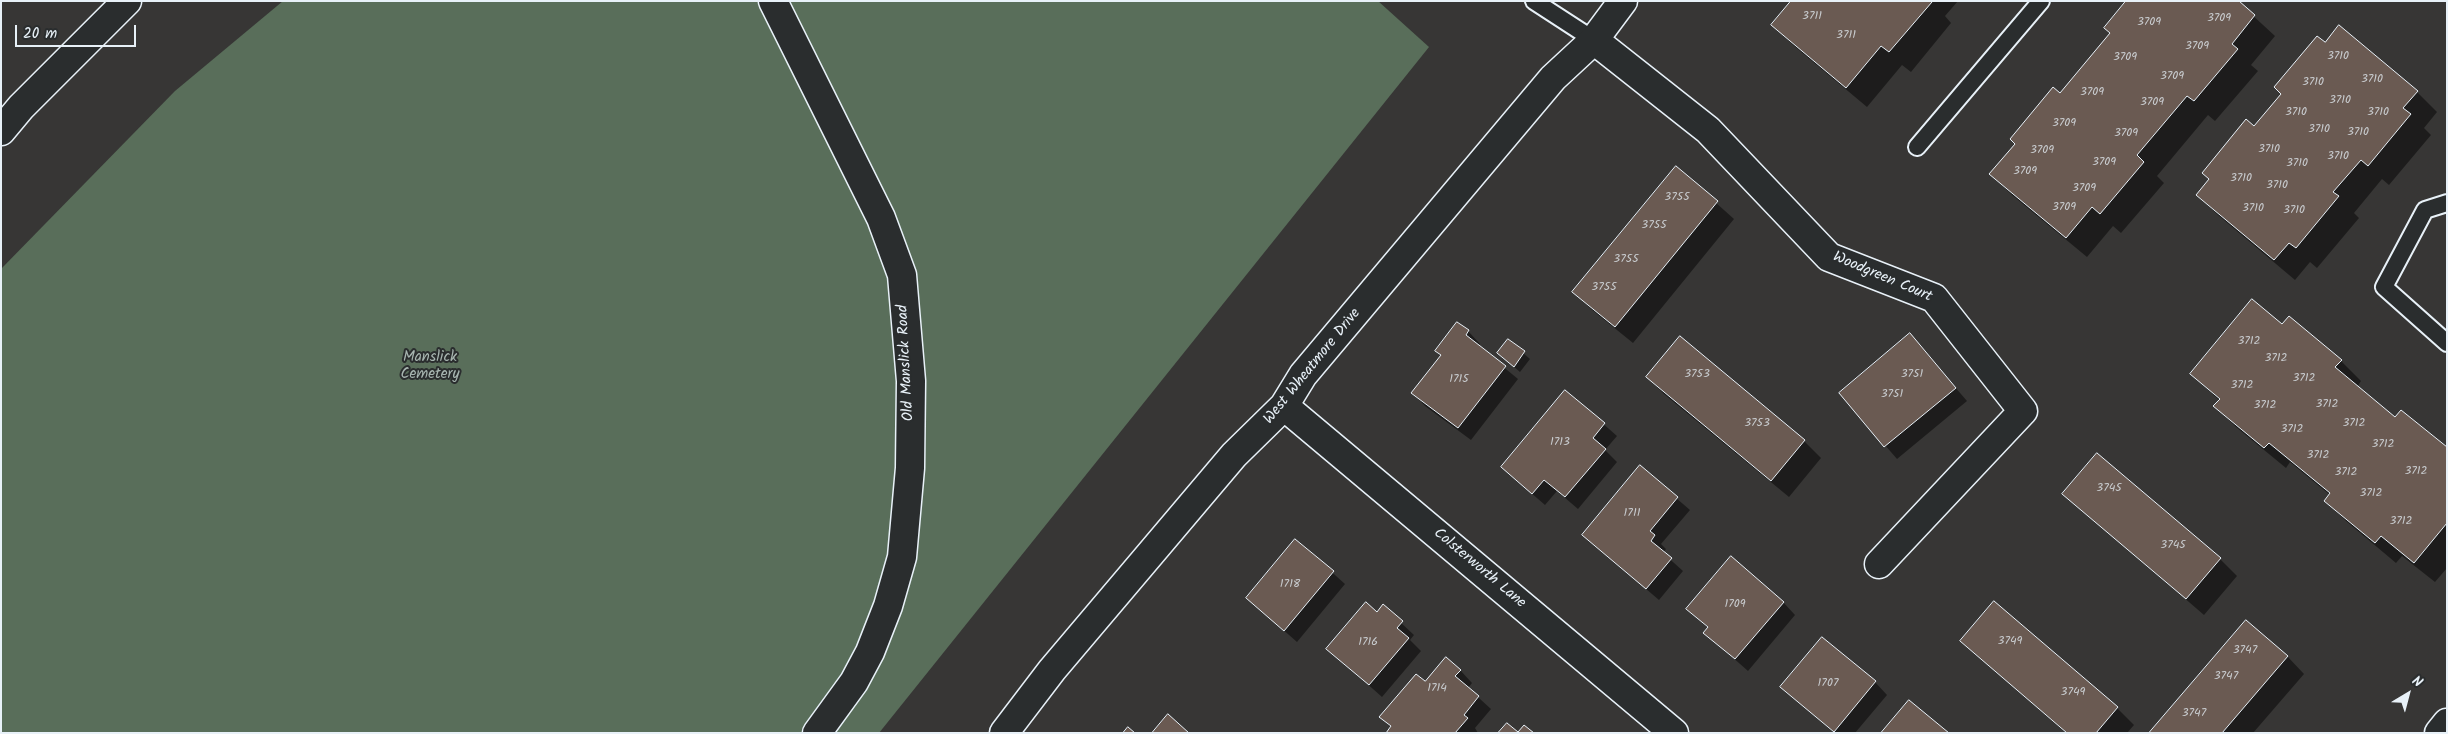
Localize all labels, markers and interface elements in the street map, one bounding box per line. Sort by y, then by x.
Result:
house number: 3711 [1802,10,1822,24]
house number: 3709 [2207,12,2231,26]
scale bar [18,15,139,47]
house number: 3709 [2137,16,2161,30]
text: 20 m [23,22,57,46]
house number: 3711 [1836,29,1856,43]
house number: 3709 [2185,40,2209,54]
house number: 3710 [2327,50,2349,64]
house number: 3709 [2113,51,2137,65]
house number: 3709 [2160,70,2184,84]
house number: 3710 [2361,73,2383,87]
house number: 3710 [2302,76,2324,90]
house number: 3709 [2080,86,2104,100]
house number: 3710 [2329,94,2351,108]
house number: 3709 [2140,96,2164,110]
house number: 3710 [2285,106,2307,120]
house number: 3710 [2367,106,2389,120]
house number: 3709 [2052,117,2076,131]
house number: 3710 [2308,123,2330,137]
house number: 3710 [2347,126,2369,140]
house number: 3709 [2114,127,2138,141]
house number: 3710 [2258,143,2280,157]
house number: 3709 [2030,144,2054,158]
house number: 3710 [2327,150,2349,164]
house number: 3709 [2092,156,2116,170]
house number: 3710 [2286,157,2308,171]
house number: 3709 [2013,165,2037,179]
house number: 3710 [2230,172,2252,186]
house number: 3710 [2266,179,2288,193]
house number: 3709 [2072,182,2096,196]
house number: 3755 [1664,191,1690,205]
house number: 3709 [2052,201,2076,215]
house number: 3710 [2242,202,2264,216]
house number: 3710 [2283,204,2305,218]
house number: 3755 [1641,219,1667,233]
street label: Woodgreen Court [1830,249,1934,307]
house number: 3755 [1613,253,1639,267]
house number: 3755 [1591,281,1617,295]
street label: Old Manslick Road [895,304,919,422]
street label: West Wheatmore Drive [1261,305,1365,429]
house number: 3712 [2237,335,2261,349]
park label: Manslick Cemetery [401,349,459,384]
house number: 3712 [2264,352,2288,366]
house number: 3753 [1684,368,1710,382]
house number: 3751 [1901,368,1923,382]
house number: 3712 [2292,372,2316,386]
house number: 1715 [1449,373,1469,387]
house number: 3712 [2230,379,2254,393]
house number: 3751 [1881,388,1903,402]
house number: 3712 [2315,398,2339,412]
house number: 3712 [2253,399,2277,413]
house number: 3753 [1744,417,1770,431]
house number: 3712 [2342,417,2366,431]
house number: 3712 [2280,423,2304,437]
house number: 1713 [1550,436,1570,450]
house number: 3712 [2371,438,2395,452]
house number: 3712 [2306,449,2330,463]
house number: 3712 [2404,465,2428,479]
house number: 3712 [2334,466,2358,480]
house number: 3745 [2096,482,2122,496]
house number: 3712 [2359,487,2383,501]
house number: 1711 [1624,507,1640,521]
house number: 3712 [2389,515,2413,529]
street label: Colsterworth Lane [1429,525,1529,613]
house number: 3745 [2160,539,2186,553]
house number: 1718 [1280,578,1300,592]
house number: 1709 [1724,598,1746,612]
house number: 3749 [1998,635,2022,649]
house number: 1716 [1358,636,1378,650]
house number: 3747 [2233,644,2257,658]
north arrow [2383,669,2433,719]
house number: 3747 [2214,670,2238,684]
text: N [2407,671,2427,693]
house number: 1707 [1818,677,1838,691]
house number: 1714 [1427,682,1447,696]
house number: 3749 [2061,686,2085,700]
house number: 3747 [2182,707,2206,721]

